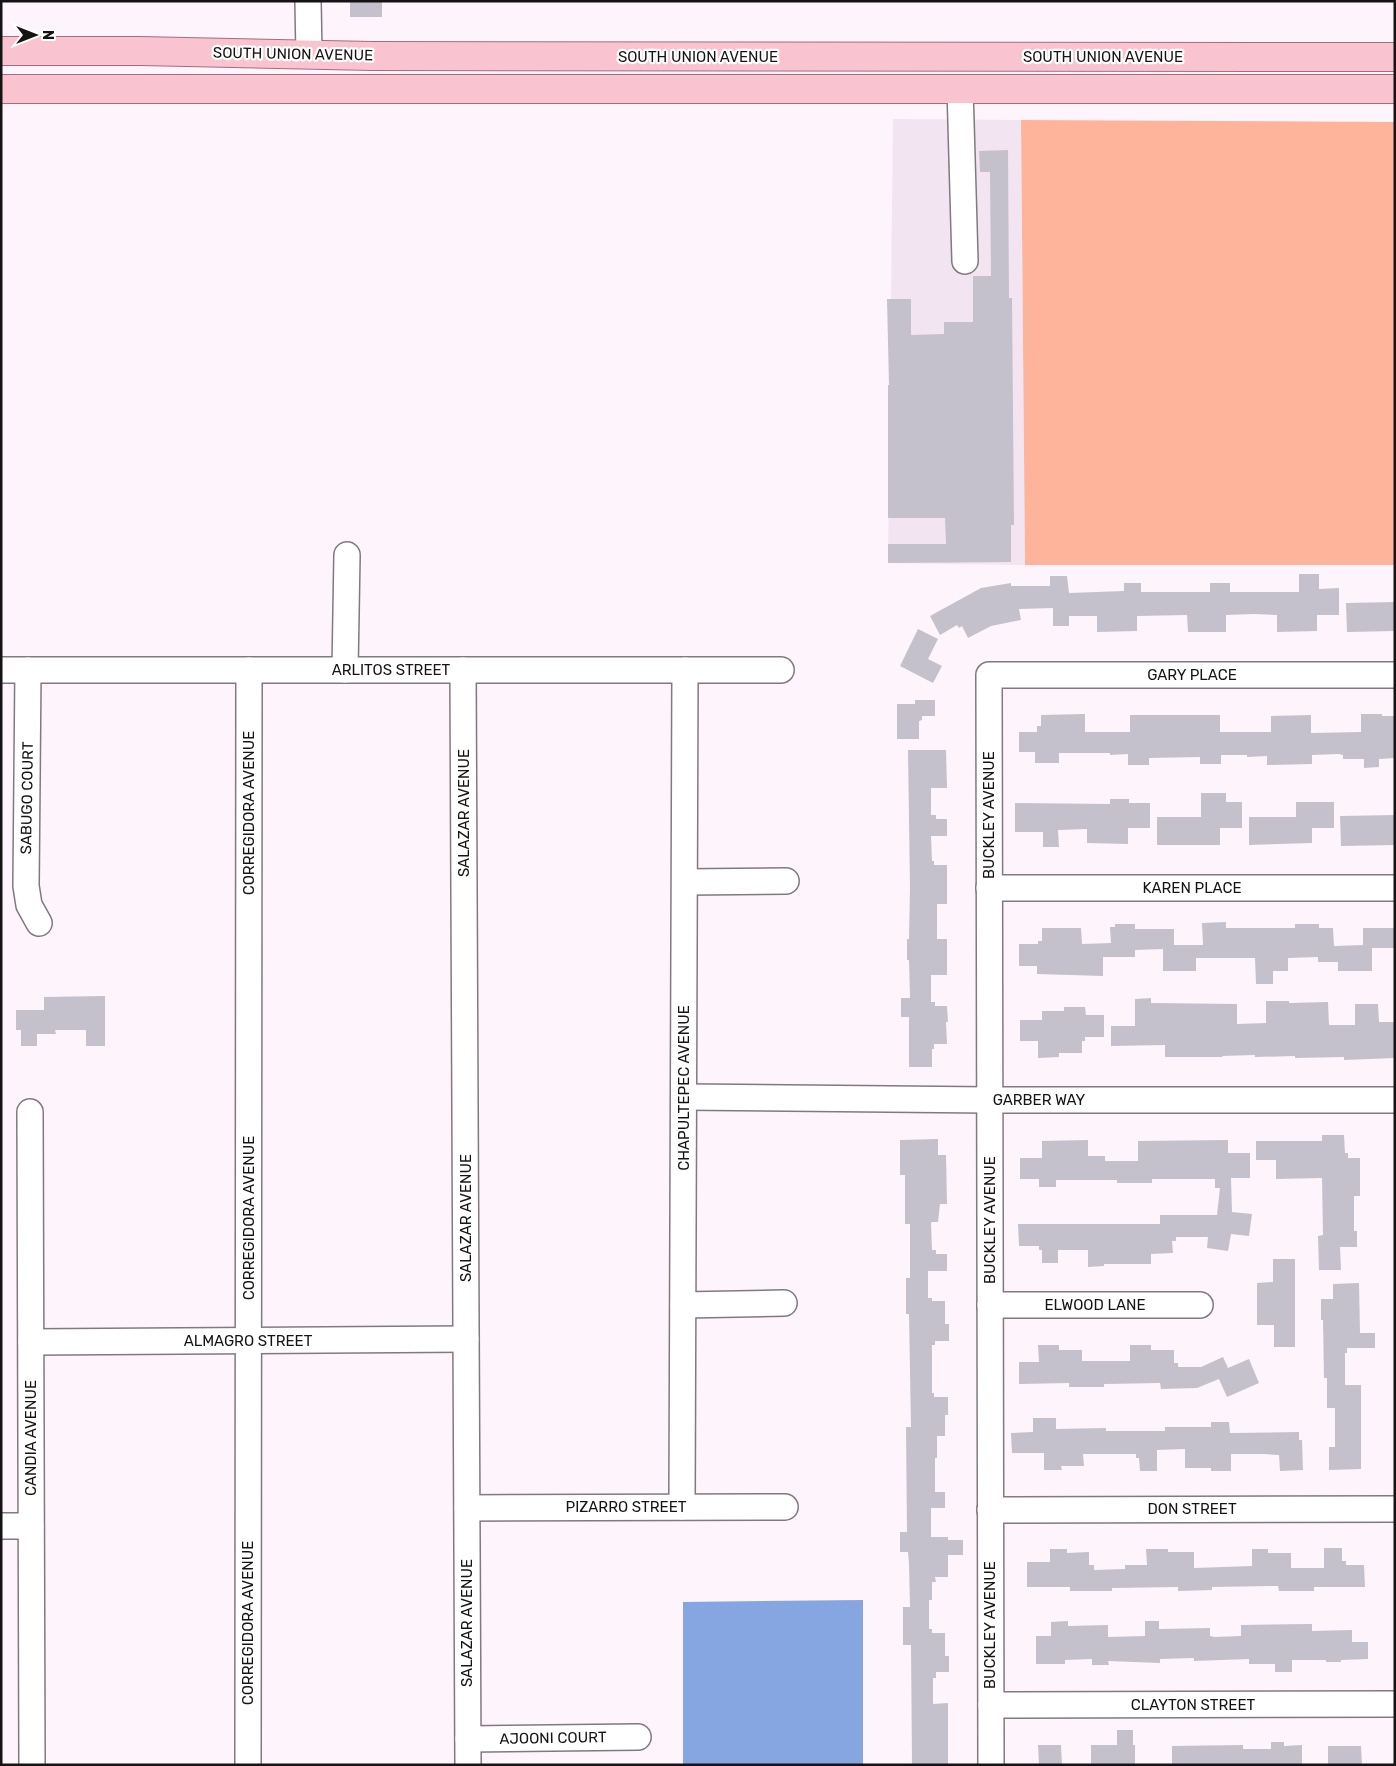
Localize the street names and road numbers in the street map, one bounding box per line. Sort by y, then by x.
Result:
street label: SOUTH UNION AVENUE [213,44,373,64]
street label: SOUTH UNION AVENUE [618,48,778,66]
street label: SOUTH UNION AVENUE [1023,48,1183,66]
street label: ARLITOS STREET [332,661,451,679]
street label: GARY PLACE [1147,666,1237,684]
street label: CORREGIDORA AVENUE [240,731,258,895]
street label: SABUGO COURT [17,741,37,855]
street label: SALAZAR AVENUE [455,749,473,877]
street label: BUCKLEY AVENUE [980,751,998,879]
street label: KAREN PLACE [1142,879,1242,897]
street label: CHAPULTEPEC AVENUE [675,1005,693,1171]
street label: GARBER WAY [993,1091,1086,1109]
street label: CORREGIDORA AVENUE [240,1136,258,1300]
street label: SALAZAR AVENUE [457,1154,475,1282]
street label: BUCKLEY AVENUE [981,1156,999,1284]
street label: ELWOOD LANE [1044,1296,1146,1314]
street label: ALMAGRO STREET [184,1332,313,1350]
street label: CANDIA AVENUE [22,1380,40,1496]
street label: PIZARRO STREET [566,1498,687,1516]
street label: DON STREET [1147,1500,1237,1518]
street label: CORREGIDORA AVENUE [239,1541,257,1705]
street label: SALAZAR AVENUE [458,1559,476,1687]
street label: BUCKLEY AVENUE [981,1561,999,1689]
street label: CLAYTON STREET [1131,1696,1256,1714]
street label: AJOONI COURT [499,1728,607,1748]

